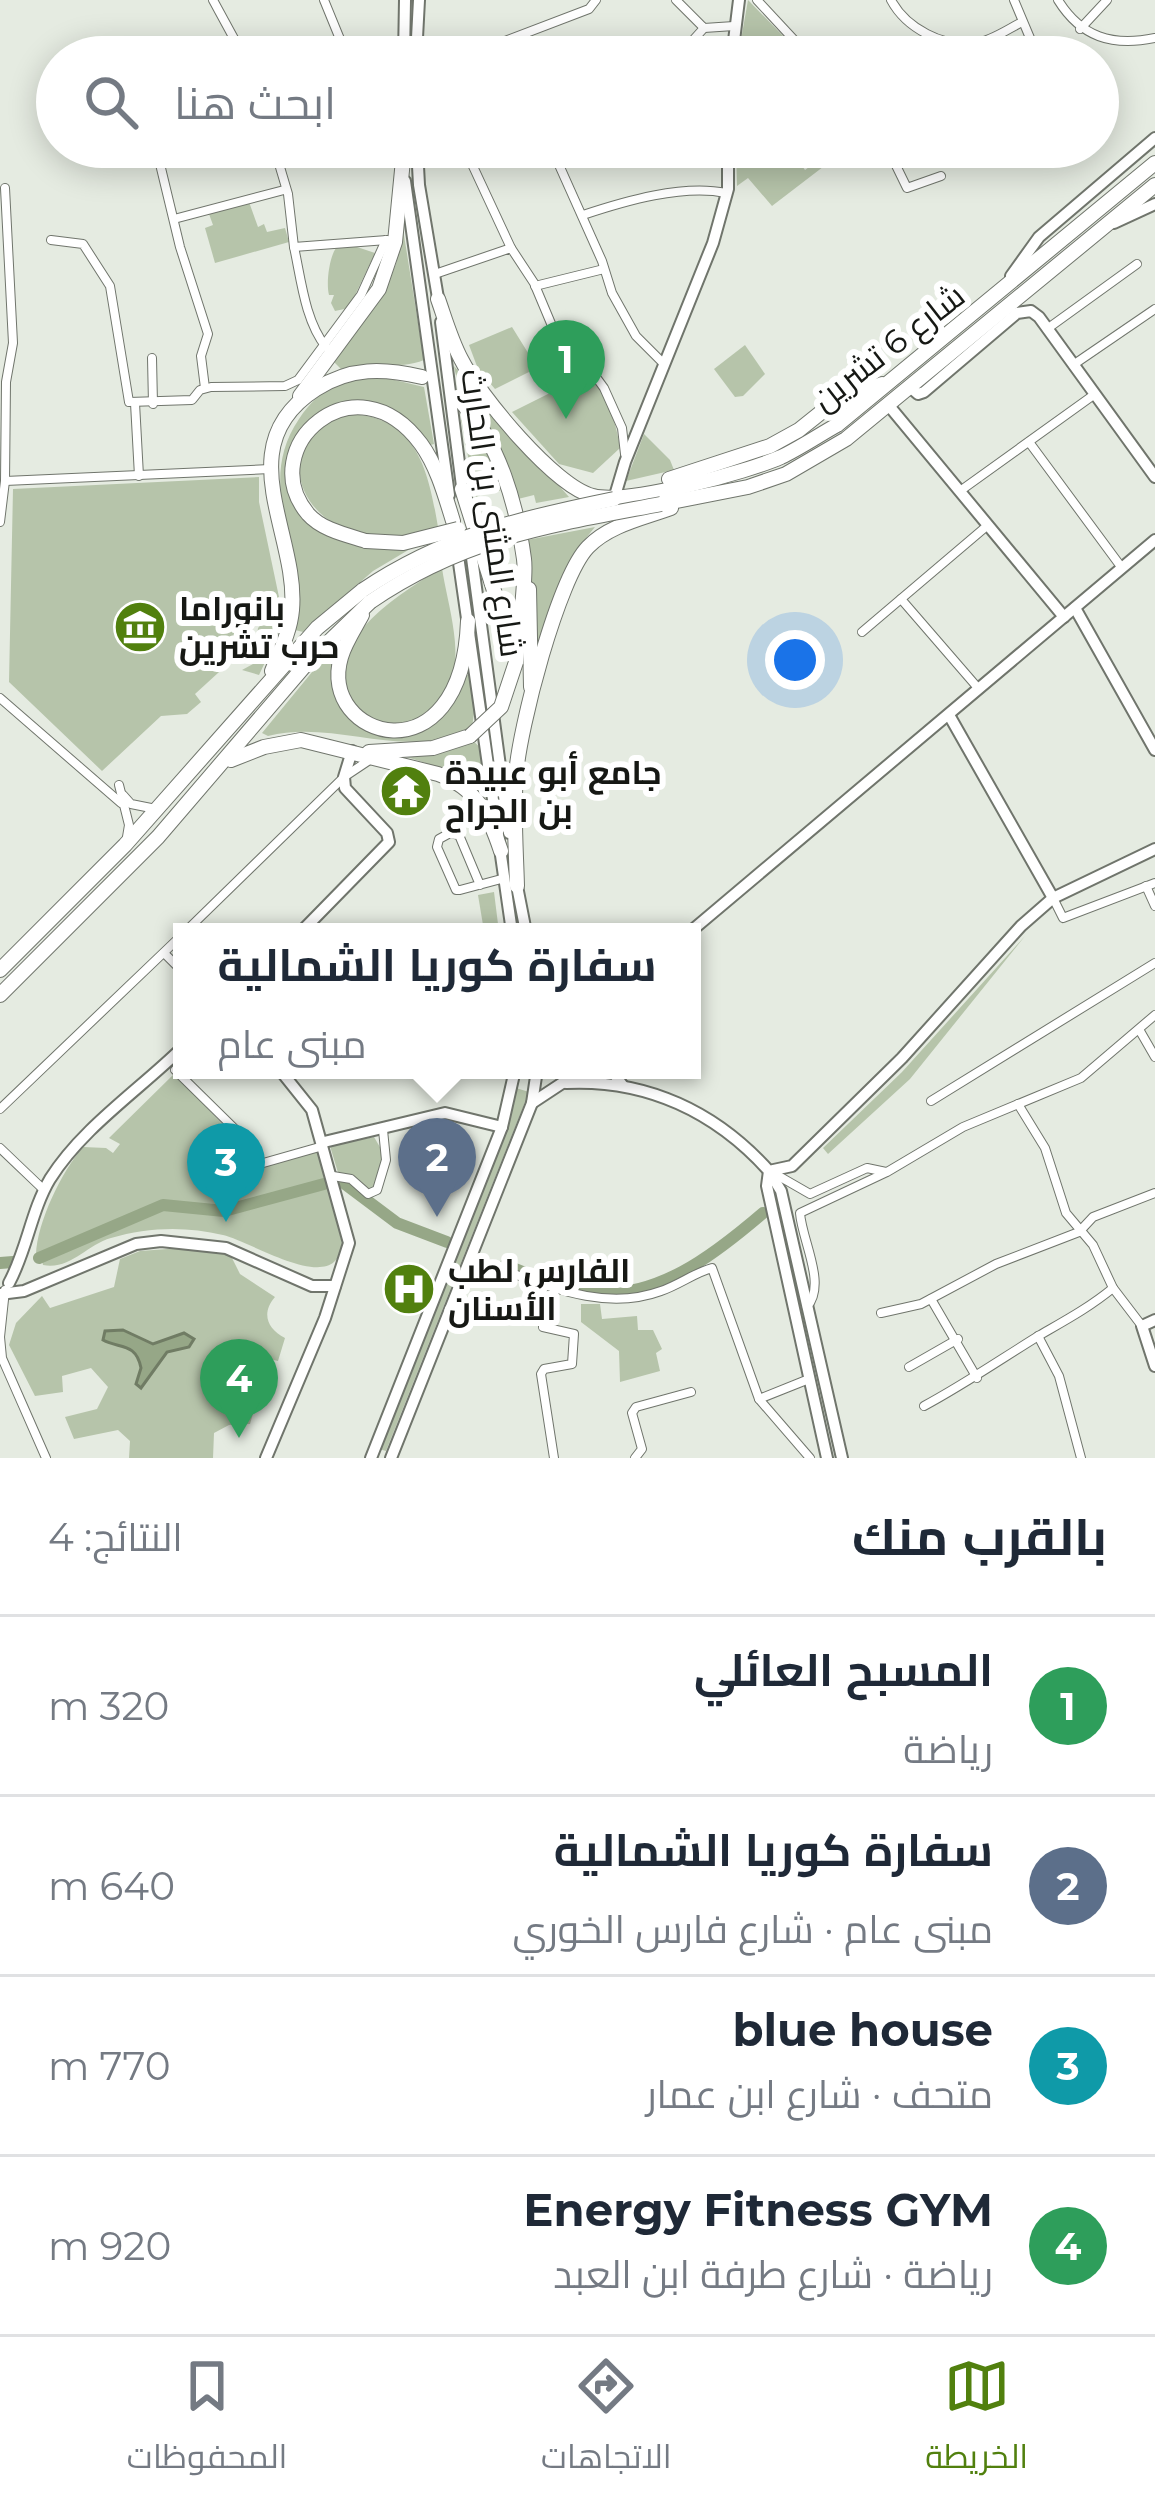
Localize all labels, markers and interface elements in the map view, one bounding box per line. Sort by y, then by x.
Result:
search box [36,36,1119,168]
icon: search [78,69,144,135]
text: ابحث هنا [174,75,336,130]
street label: شارع 6 تشرين [804,275,974,421]
pin: 1 [527,320,605,419]
street label: شارع المثنى بن الحارث [450,366,533,660]
place label: بانوراما حرب تشرين [179,588,339,666]
museum icon: بانوراما حرب تشرين [112,599,168,655]
your location [765,630,825,690]
place label: جامع أبو عبيدة بن الجراح [445,751,662,833]
temple icon: جامع أبو عبيدة بن الجراح [378,763,434,819]
popup [173,923,701,1079]
text: سفارة كوريا الشمالية [217,937,657,992]
text: مبنى عام [217,1020,366,1068]
pin: 2 [398,1118,476,1217]
pin: 3 [187,1123,265,1222]
place label: الفارس لطب الأسنان [448,1250,630,1328]
hospital icon: الفارس لطب الأسنان [381,1261,437,1317]
pin: 4 [200,1339,278,1438]
text: بالقرب منك [852,1506,1107,1568]
text: النتائج: 4 [48,1513,183,1561]
text: المسبح العائلي [694,1642,993,1697]
text: 320 m [48,1682,169,1730]
text: 1 [1060,1682,1076,1730]
text: رياضة [903,1725,993,1773]
text: سفارة كوريا الشمالية [554,1822,993,1877]
text: 640 m [48,1862,175,1910]
text: 2 [1057,1862,1080,1910]
text: مبنى عام · شارع فارس الخوري [513,1905,993,1953]
text: blue house [732,2002,993,2057]
text: 770 m [48,2042,171,2090]
text: 3 [1056,2042,1080,2090]
text: متحف · شارع ابن عمار [646,2070,993,2118]
text: Energy Fitness GYM [523,2182,993,2237]
text: 920 m [48,2222,171,2270]
text: 4 [1055,2222,1081,2270]
text: رياضة · شارع طرفة ابن العبد [553,2250,993,2298]
tab: المحفوظات [127,2353,287,2487]
tab: الاتجاهات [541,2353,672,2487]
tab: الخريطة [925,2353,1028,2487]

